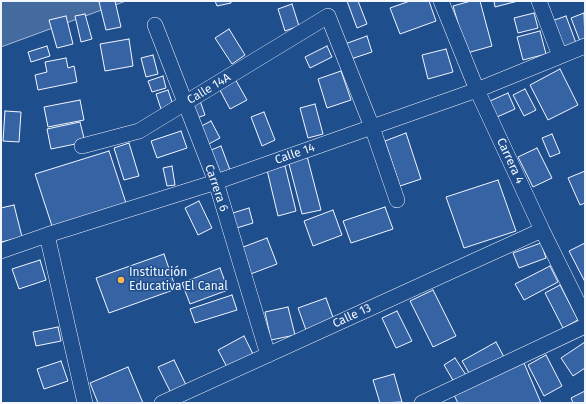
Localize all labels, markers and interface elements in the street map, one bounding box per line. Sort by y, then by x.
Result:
street label: Calle 14A [185,70,233,108]
street label: Carrera 4 [493,136,527,186]
street label: Calle 14 [273,140,317,168]
street label: Carrera 6 [201,163,231,213]
place label: Institución Educativa El Canal [129,266,228,294]
marker: Institución Educativa El Canal [116,275,126,285]
street label: Calle 13 [330,301,374,331]

